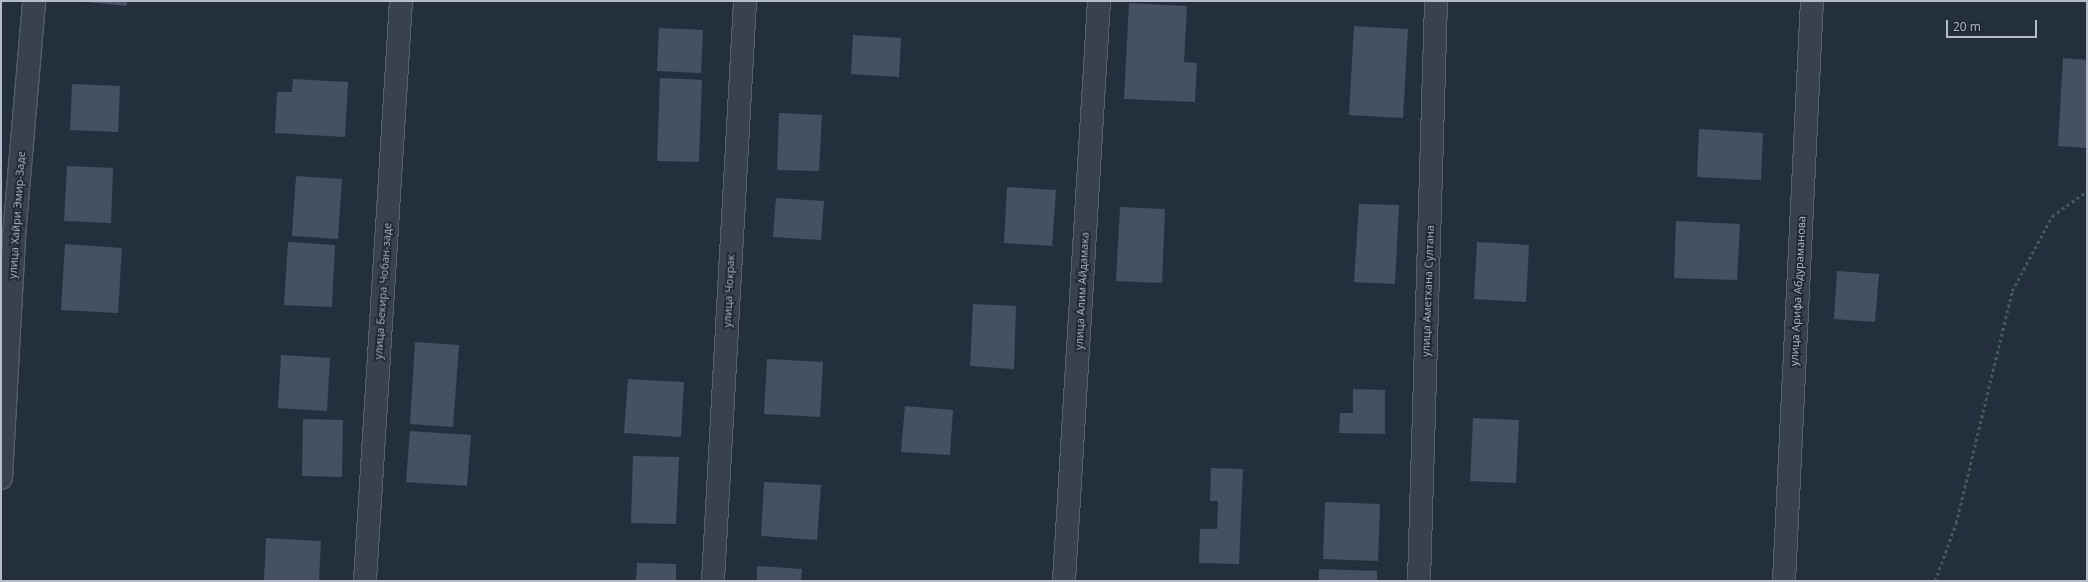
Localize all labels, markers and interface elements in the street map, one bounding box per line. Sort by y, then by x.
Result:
scale bar [1948,12,2039,38]
text: 20 m [1953,18,1981,35]
street label: улица Хайри Эмир-Заде [6,151,28,279]
street label: улица Арифа Абдураманова [1787,215,1809,367]
street label: улица Бекира Чобан-заде [372,222,394,360]
street label: улица Аметхана Султана [1419,225,1437,357]
street label: улица Алим Айдамака [1072,232,1092,350]
street label: улица Чокрак [720,254,738,328]

